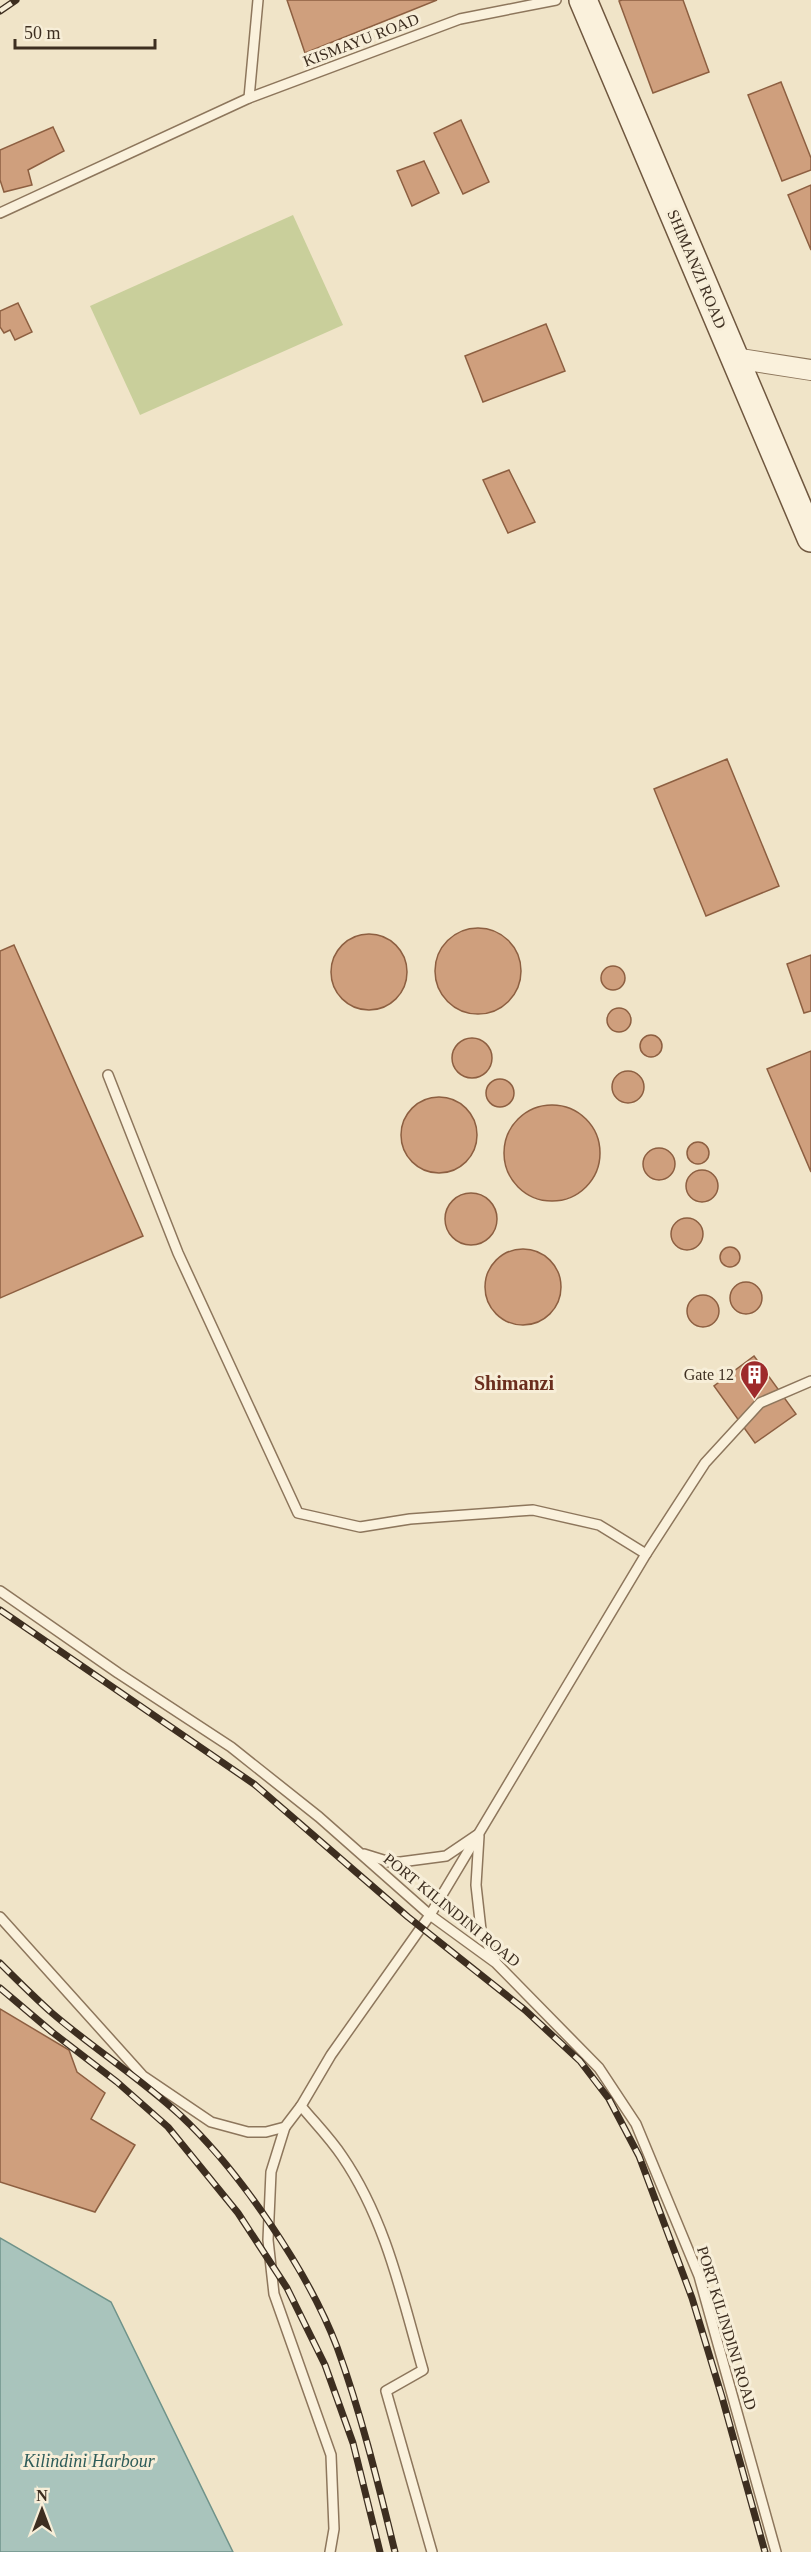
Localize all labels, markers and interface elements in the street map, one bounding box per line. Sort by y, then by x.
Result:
street label: KISMAYU ROAD [301,10,421,70]
scale bar [15,12,154,50]
text: 50 m [24,23,61,43]
street label: SHIMANZI ROAD [664,207,730,331]
building icon: Gate 12 [739,1358,771,1400]
place label: Gate 12 [684,1366,734,1383]
district label: Shimanzi [474,1372,554,1394]
street label: PORT KILINDINI ROAD [380,1850,524,1970]
street label: PORT KILINDINI ROAD [694,2244,760,2412]
water label: Kilindini Harbour [22,2451,156,2471]
north arrow [12,2480,72,2540]
text: N [36,2487,48,2504]

